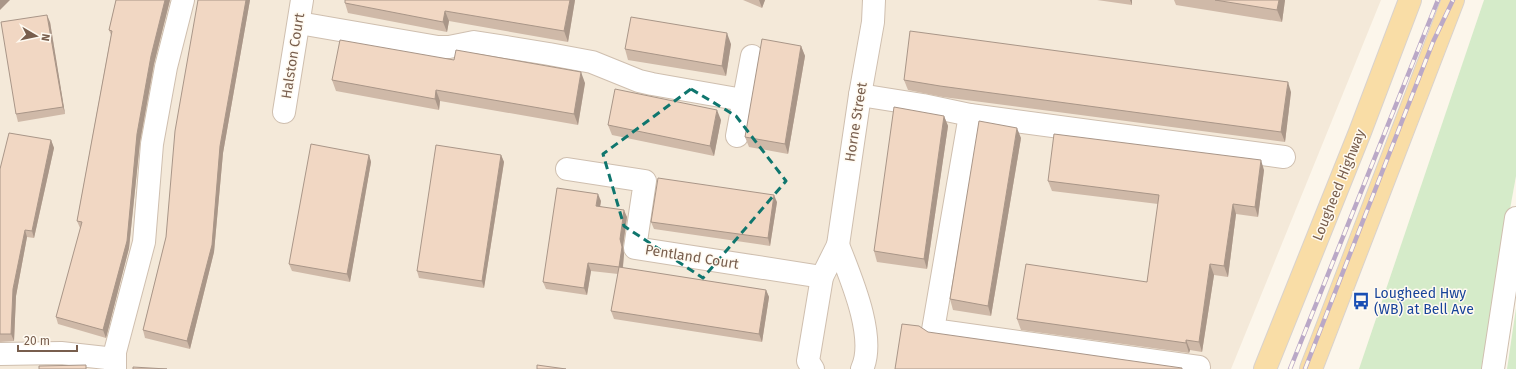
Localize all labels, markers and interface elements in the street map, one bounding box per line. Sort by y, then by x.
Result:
street label: Halston Court [278,11,308,100]
north arrow [16,16,56,56]
text: N [38,33,52,42]
street label: Horne Street [841,80,871,163]
street label: Lougheed Highway [1309,127,1369,243]
street label: Pentland Court [644,241,741,273]
place label: Lougheed Hwy (WB) at Bell Ave [1374,285,1474,318]
bus stop icon: Lougheed Hwy (WB) at Bell Ave [1351,291,1371,311]
scale bar [18,327,77,353]
text: 20 m [24,334,50,348]

